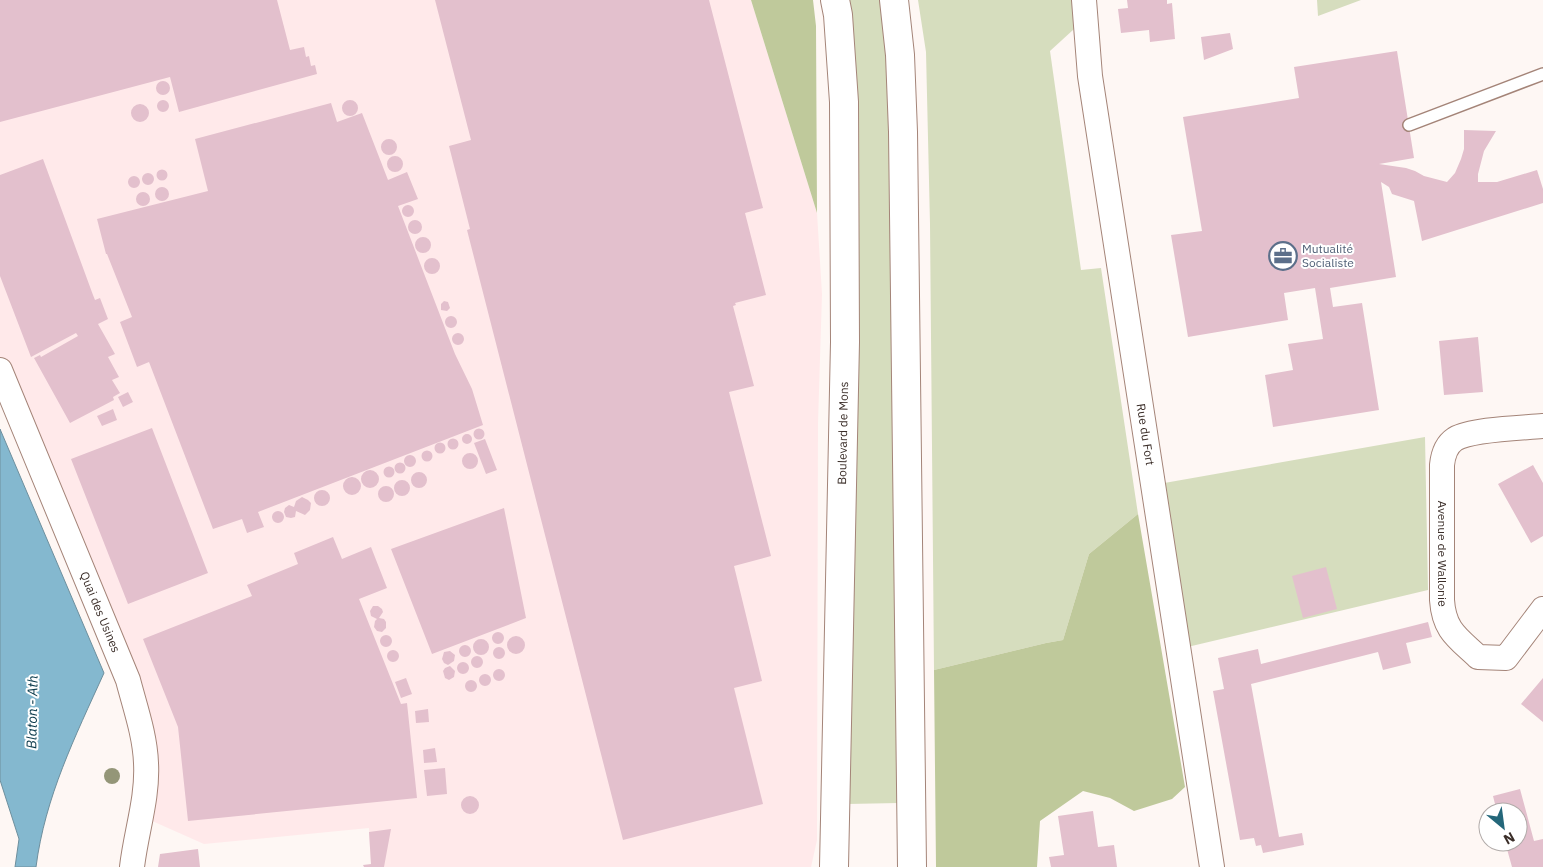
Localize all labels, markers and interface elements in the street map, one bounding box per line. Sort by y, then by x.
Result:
office icon: Mutualité Socialiste [1268,241,1298,271]
place label: Mutualité Socialiste [1302,241,1354,270]
street label: Boulevard de Mons [834,381,851,485]
street label: Rue du Fort [1134,402,1158,466]
street label: Avenue de Wallonie [1435,501,1451,608]
street label: Quai des Usines [77,569,124,655]
water label: Blaton - Ath [22,675,42,749]
north arrow [1478,802,1528,852]
text: N [1501,828,1518,849]

